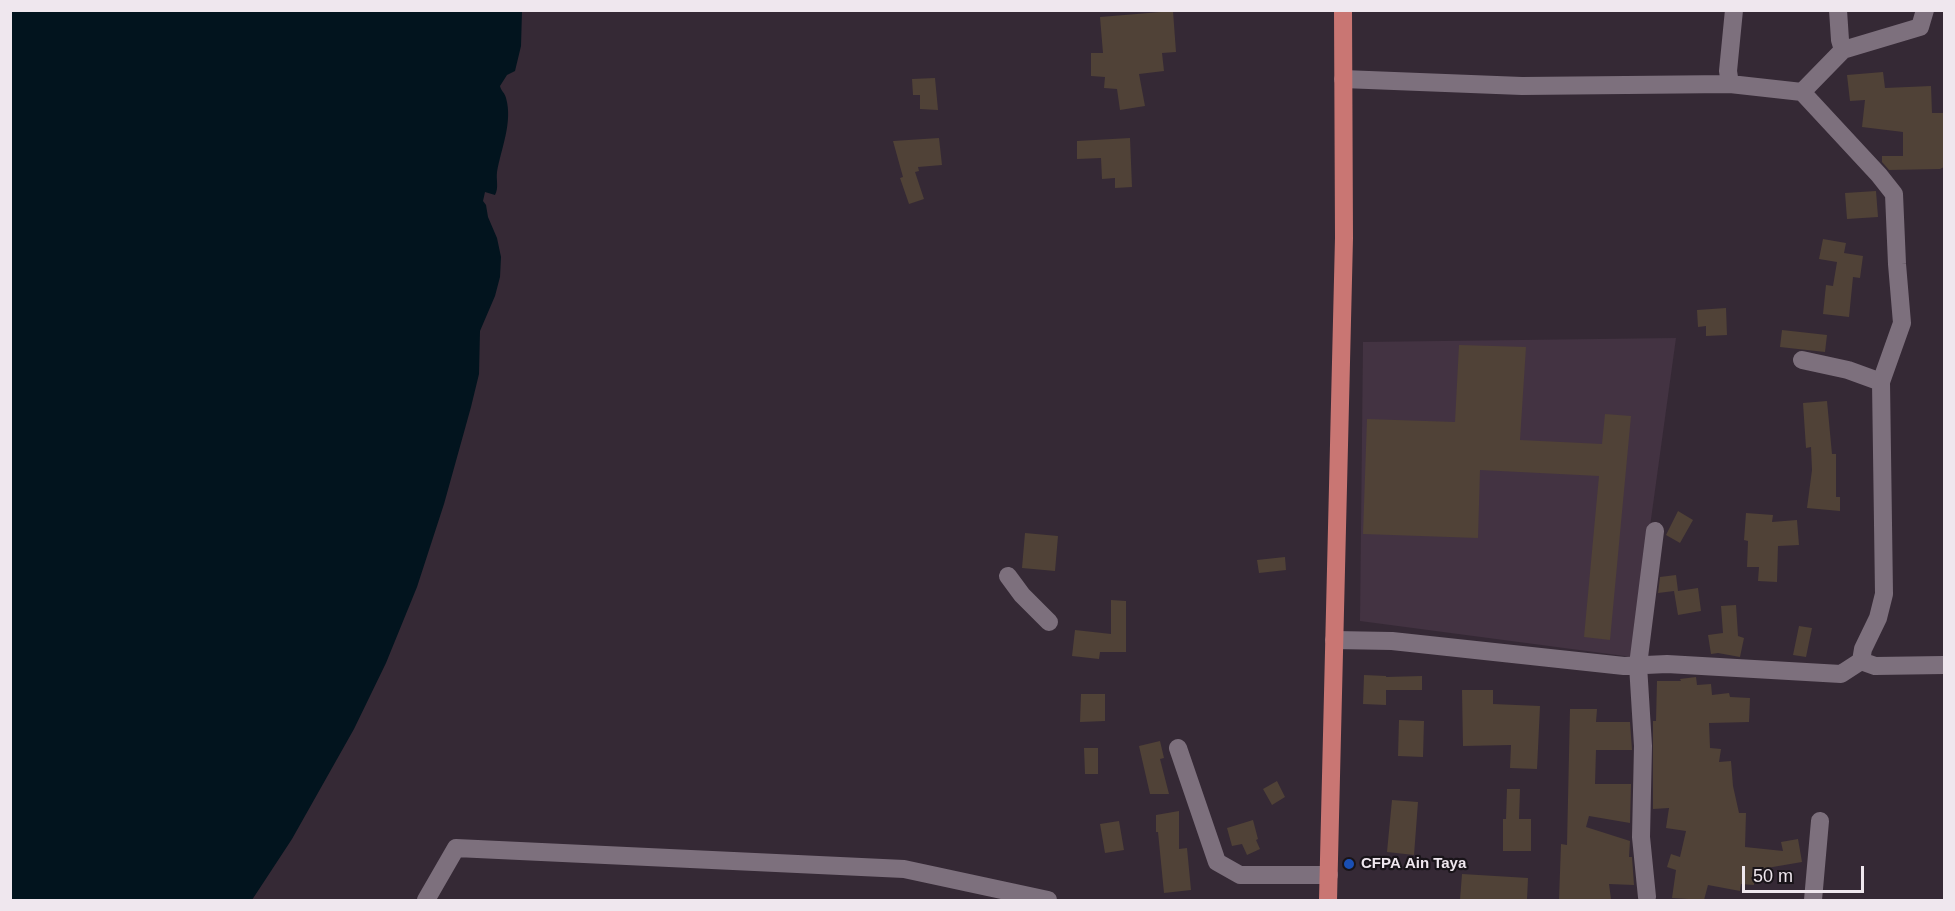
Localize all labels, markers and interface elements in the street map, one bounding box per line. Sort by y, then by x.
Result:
scale bar [1745,854,1866,892]
place label: CFPA Ain Taya [1361,855,1466,873]
marker: CFPA Ain Taya [1342,857,1356,871]
text: 50 m [1753,866,1793,886]

